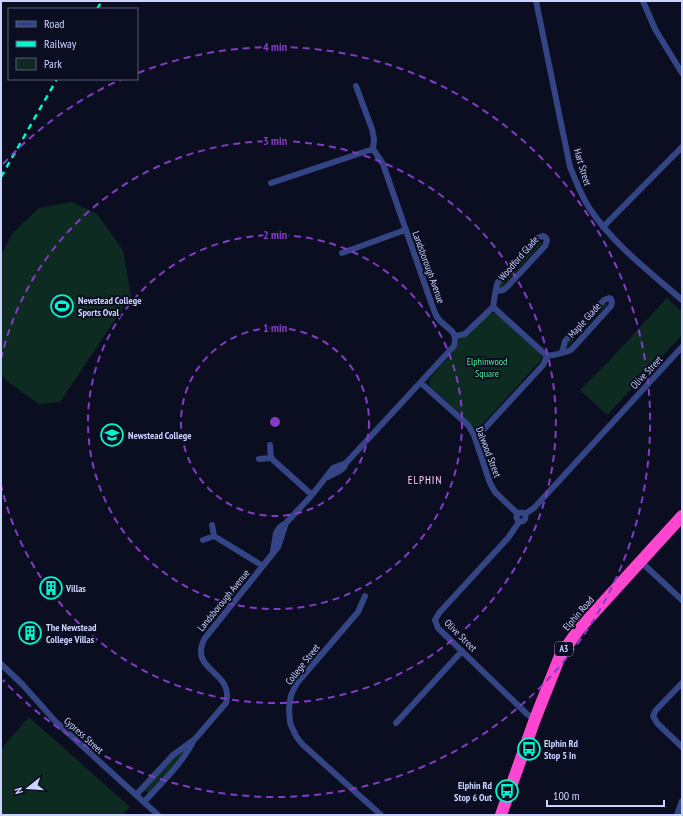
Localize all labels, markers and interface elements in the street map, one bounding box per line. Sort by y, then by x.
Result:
legend [8,8,138,80]
text: Road [44,16,64,31]
text: Railway [44,36,77,51]
text: 4 min [263,39,287,54]
text: Park [44,56,62,71]
text: 3 min [263,133,287,148]
street label: Hart Street [571,147,594,187]
text: 2 min [263,227,287,242]
street label: Landsborough Avenue [409,229,448,305]
street label: Woodford Glade [495,233,541,283]
sports icon: Newstead College Sports Oval [49,293,75,319]
place label: Newstead College Sports Oval [78,294,141,319]
street label: Maple Glade [565,300,604,341]
text: 1 min [263,320,287,335]
street label: Olive Street [628,353,665,392]
park label: Elphinwood Square [467,355,507,380]
centre of rings [268,415,282,429]
school or university icon: Newstead College [99,422,125,448]
street label: Dalwood Street [473,425,504,480]
place label: Newstead College [128,429,191,442]
district label: ELPHIN [408,473,442,487]
street label: Landsborough Avenue [194,567,252,634]
building icon: Villas [38,575,64,601]
place label: Villas [65,582,86,595]
street label: Elphin Road [560,594,597,633]
street label: Olive Street [442,616,480,655]
building icon: The Newstead College Villas [17,620,43,646]
place label: The Newstead College Villas [46,621,97,646]
street label: College Street [282,641,323,687]
road number: A3 [555,642,573,656]
street label: Cypress Street [61,714,106,757]
bus stop icon: Elphin Rd Stop 5 In [516,736,542,762]
place label: Elphin Rd Stop 5 In [544,737,579,762]
north arrow [8,768,48,808]
bus stop icon: Elphin Rd Stop 6 Out [494,778,520,804]
place label: Elphin Rd Stop 6 Out [454,779,493,804]
scale bar [547,782,664,808]
text: N [11,786,26,796]
text: 100 m [553,788,580,803]

